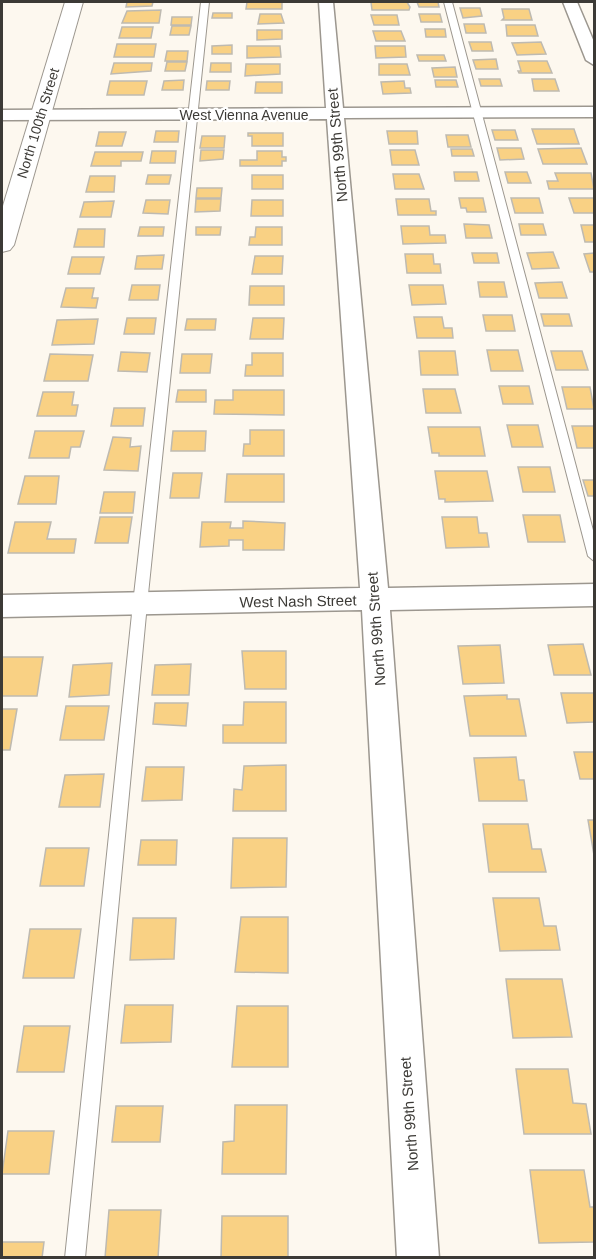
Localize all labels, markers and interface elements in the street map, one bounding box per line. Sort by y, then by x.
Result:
street label: North 100th Street [14,66,62,180]
street label: North 99th Street [323,87,350,203]
street label: West Vienna Avenue [179,107,309,123]
street label: North 99th Street [363,571,388,687]
street label: West Nash Street [239,591,358,611]
street label: North 99th Street [396,1056,421,1172]

